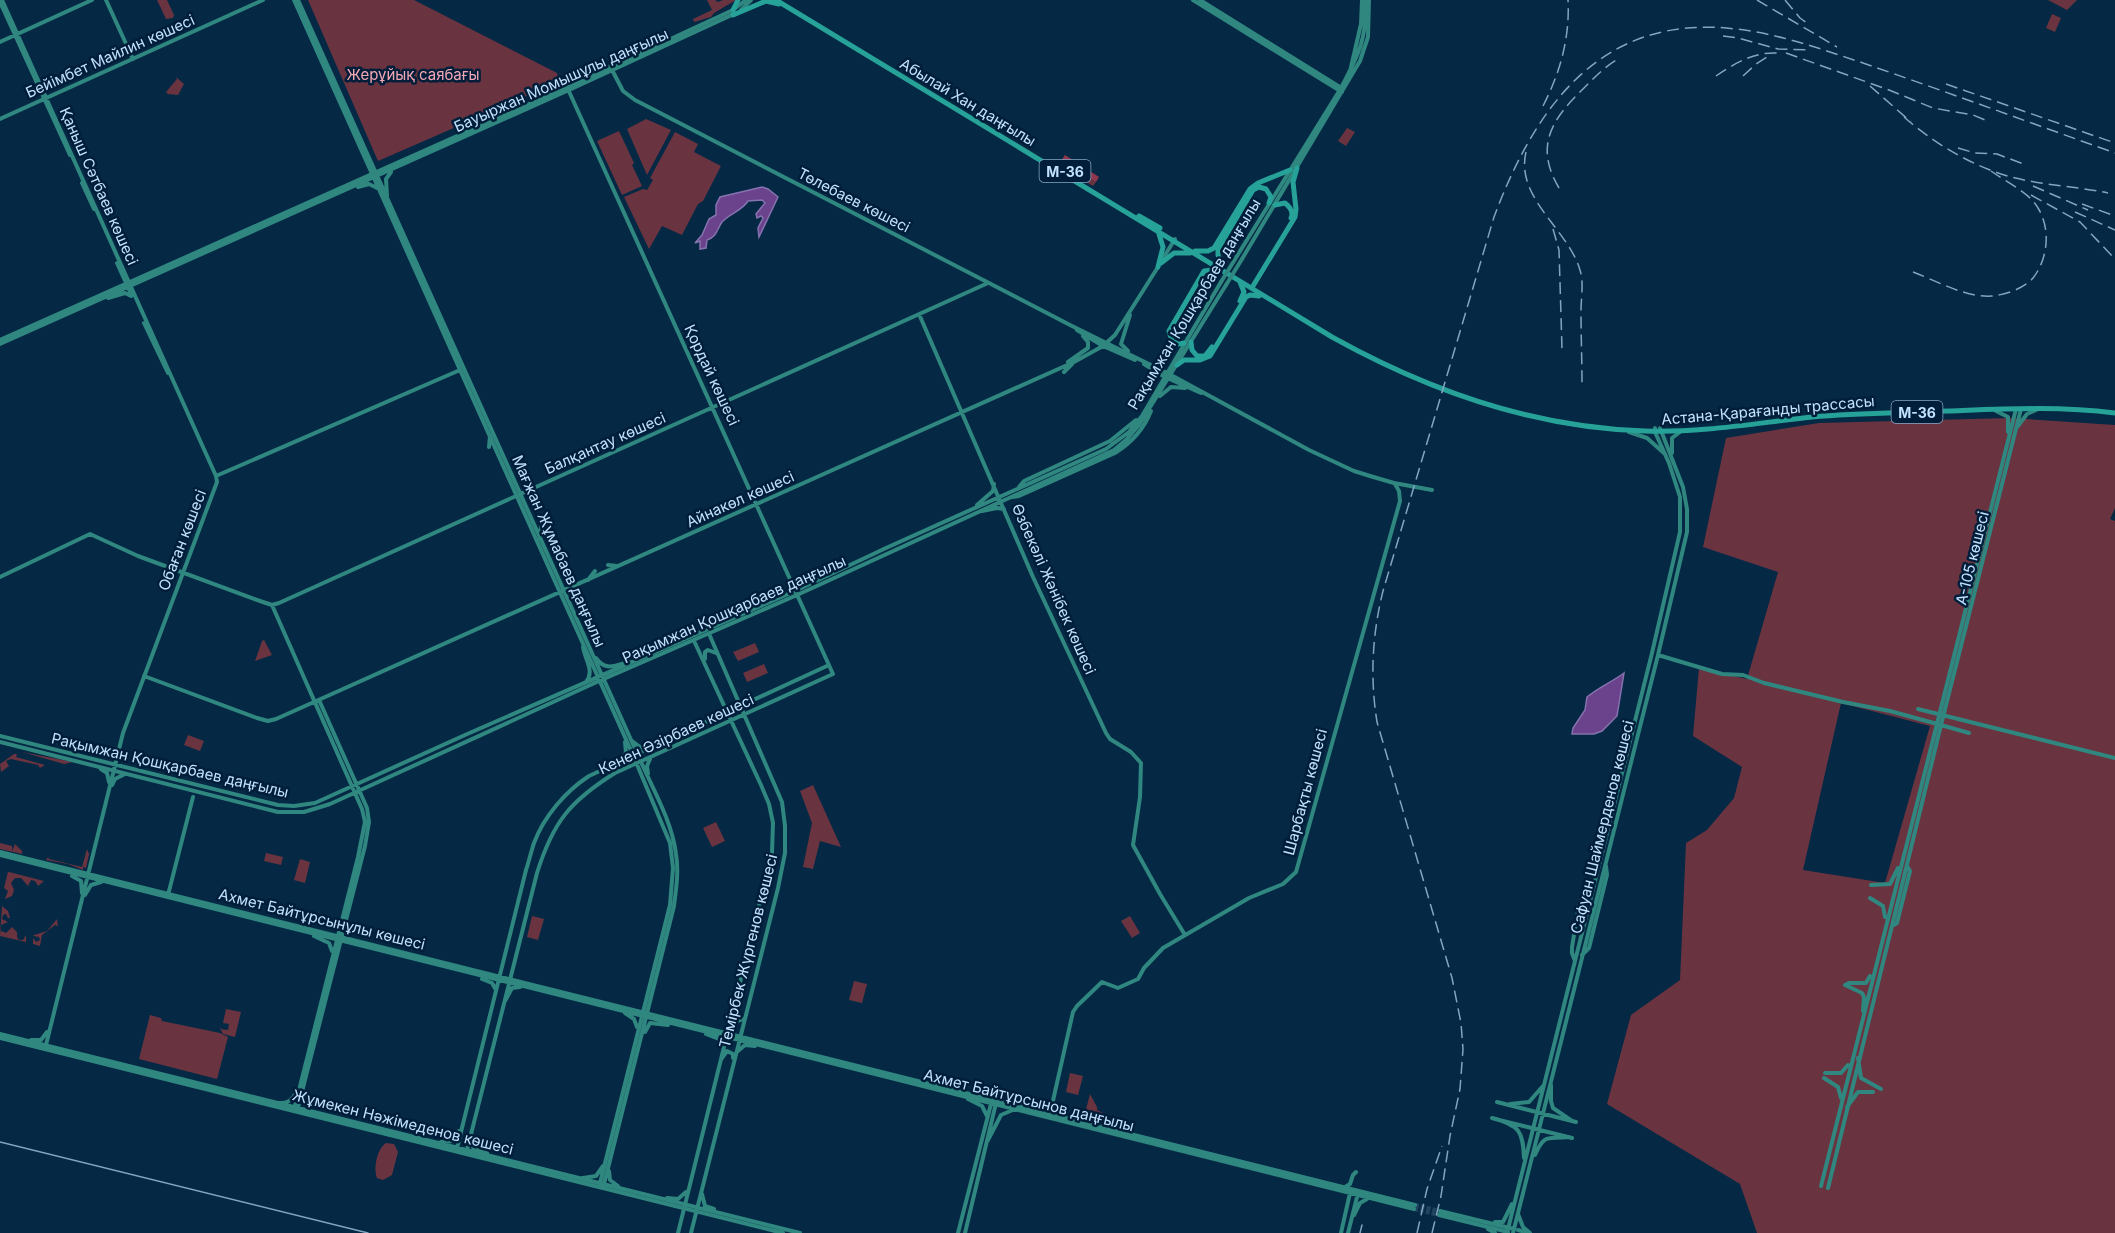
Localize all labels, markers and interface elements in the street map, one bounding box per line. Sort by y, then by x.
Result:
street label: Бейімбет Майлин көшесі [23,10,197,102]
street label: Бауыржан Момышұлы даңғылы [451,24,671,136]
street label: Абылай Хан даңғылы [897,54,1039,150]
park label: Жерұйық саябағы [346,65,480,84]
street label: Қаныш Сәтбаев көшесі [56,104,142,268]
road number: M-36 [1040,160,1090,182]
street label: Төлебаев көшесі [795,163,913,237]
street label: Рақымжан Қошқарбаев даңғылы [1123,195,1265,413]
street label: Қордай көшесі [680,322,744,428]
street label: Астана-Қарағанды трассасы [1661,391,1875,429]
road number: M-36 [1892,401,1942,423]
street label: Балқантау көшесі [542,408,668,478]
street label: Мағжан Жұмабаев даңғылы [508,452,610,650]
street label: Айнакөл көшесі [683,467,797,531]
street label: Обаған көшесі [154,487,210,593]
street label: Өзбекәлі Жәнібек көшесі [1008,501,1100,677]
street label: А-105 көшесі [1951,509,1993,607]
street label: Рақымжан Қошқарбаев даңғылы [619,551,849,667]
street label: Кенен Әзірбаев көшесі [595,690,757,778]
street label: Сафуан Шаймерденов көшесі [1566,718,1638,936]
street label: Шарбақты көшесі [1279,727,1331,857]
street label: Рақымжан Қошқарбаев даңғылы [50,728,290,802]
street label: Темірбек Жүргенов көшесі [715,852,781,1050]
street label: Ахмет Байтұрсынұлы көшесі [217,884,427,954]
street label: Ахмет Байтұрсынов даңғылы [922,1065,1136,1135]
street label: Жұмекен Нәжімеденов көшесі [290,1085,516,1159]

